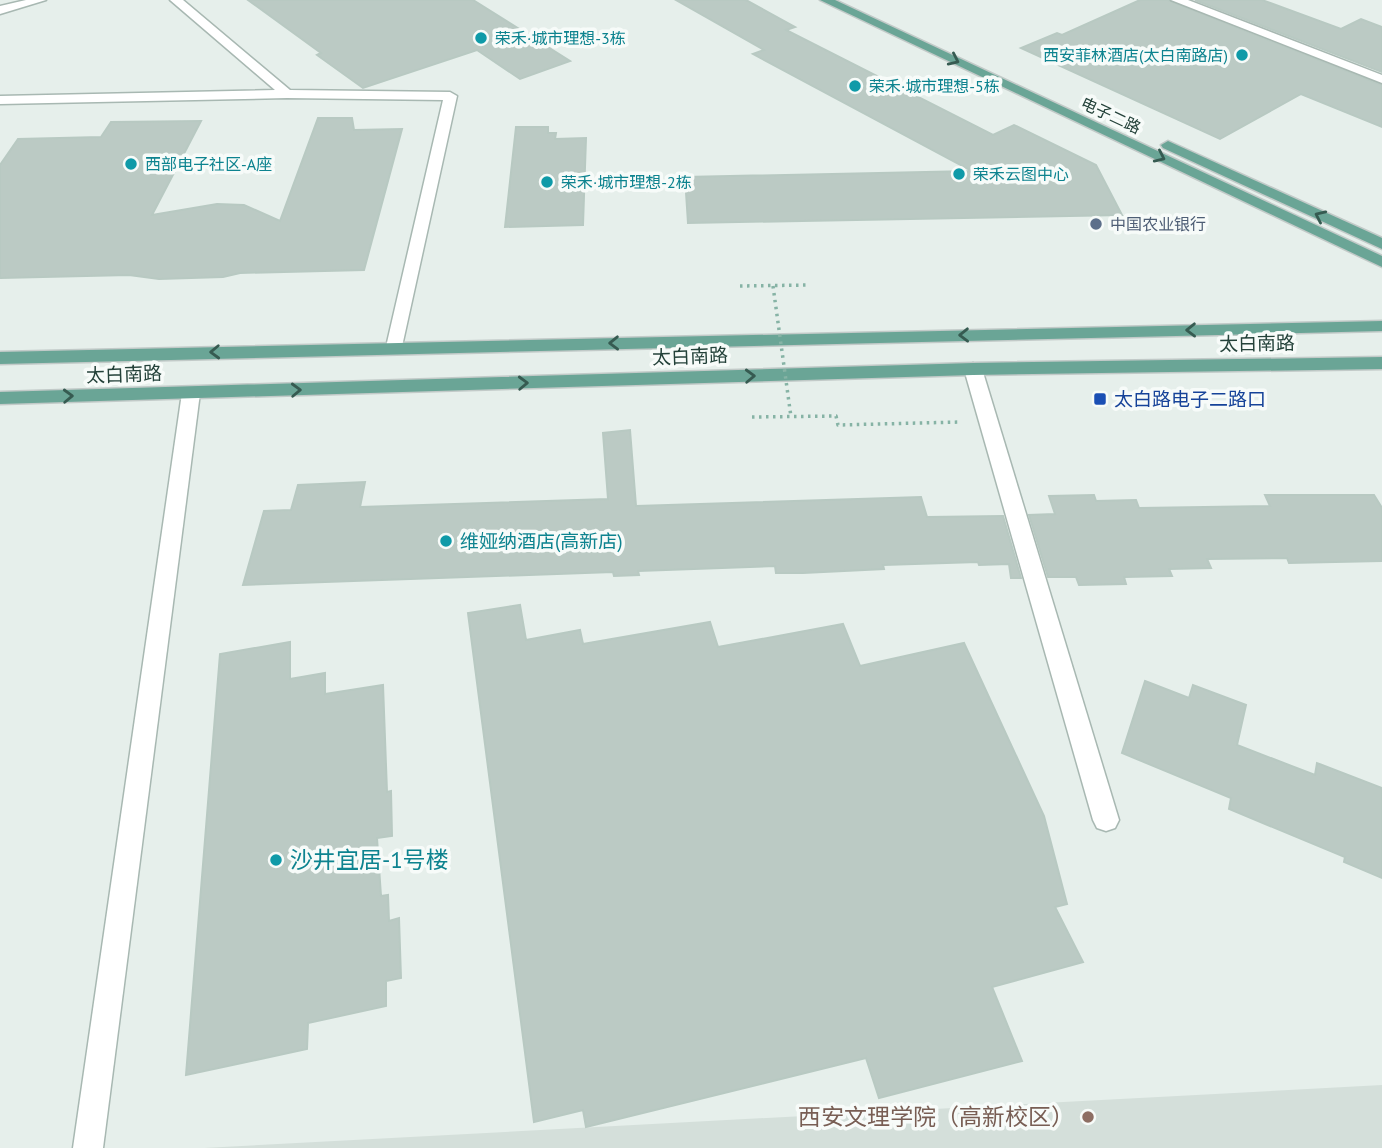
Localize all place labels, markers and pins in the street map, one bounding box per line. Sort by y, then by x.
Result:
place label: 荣禾·城市理想-3栋 [495,28,626,48]
marker: 荣禾·城市理想-3栋 [473,30,489,46]
place label: 西安菲林酒店(太白南路店) [1043,45,1228,65]
marker: 西安菲林酒店(太白南路店) [1234,47,1250,63]
place label: 荣禾·城市理想-5栋 [869,76,1000,96]
marker: 荣禾·城市理想-5栋 [847,78,863,94]
place label: 西部电子社区-A座 [145,154,272,174]
marker: 西部电子社区-A座 [123,156,139,172]
place label: 荣禾云图中心 [973,164,1069,184]
marker: 荣禾云图中心 [951,166,967,182]
place label: 荣禾·城市理想-2栋 [561,172,692,192]
marker: 荣禾·城市理想-2栋 [539,174,555,190]
place label: 中国农业银行 [1110,214,1206,234]
marker: 中国农业银行 [1088,216,1104,232]
place label: 太白路电子二路口 [1114,387,1266,411]
marker: 太白路电子二路口 [1092,391,1108,407]
place label: 维娅纳酒店(高新店) [460,529,623,553]
marker: 维娅纳酒店(高新店) [438,533,454,549]
place label: 沙井宜居-1号楼 [290,845,449,874]
marker: 沙井宜居-1号楼 [268,852,284,868]
place label: 西安文理学院（高新校区） [798,1102,1074,1131]
marker: 西安文理学院（高新校区） [1080,1109,1096,1125]

